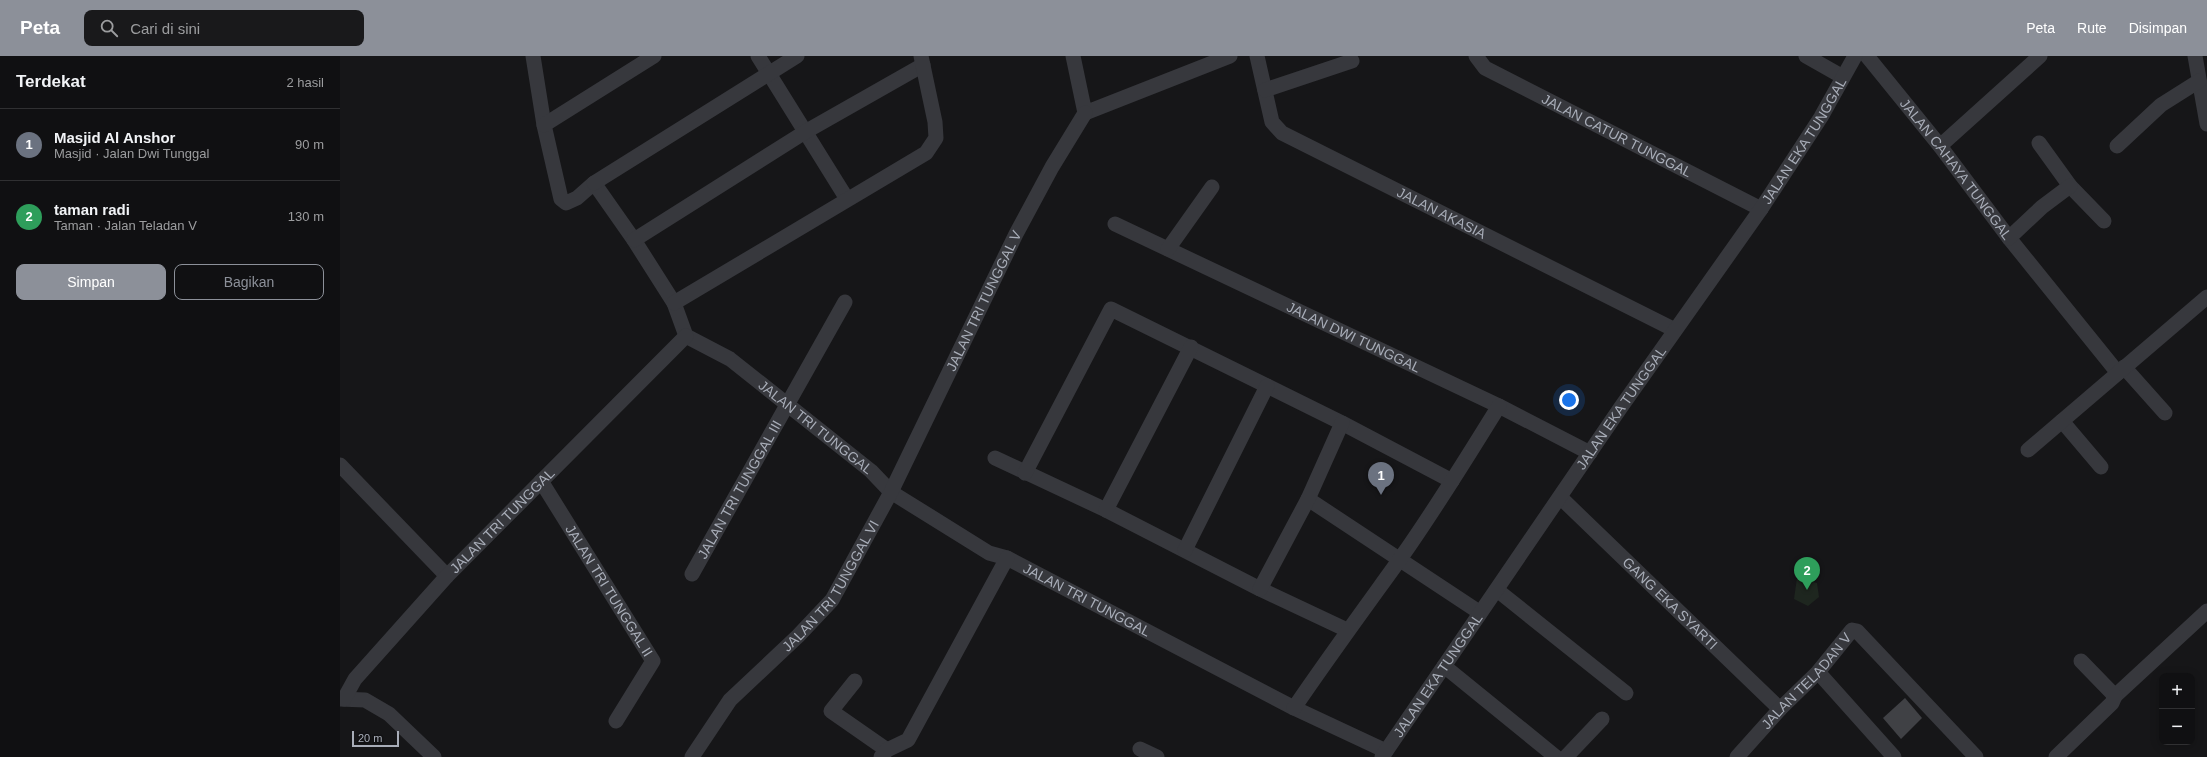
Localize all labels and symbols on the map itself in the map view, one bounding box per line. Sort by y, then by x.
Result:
street label: JALAN EKA TUNGGAL [1758,75,1849,207]
street label: JALAN CATUR TUNGGAL [1539,90,1695,180]
street label: JALAN CAHAYA TUNGGAL [1897,95,2015,243]
street label: JALAN AKASIA [1394,184,1489,242]
street label: JALAN TRI TUNGGAL V [943,227,1025,373]
street label: JALAN DWI TUNGGAL [1284,299,1423,376]
street label: JALAN EKA TUNGGAL [1573,343,1669,473]
street label: JALAN TRI TUNGGAL [755,377,876,477]
your location [1559,390,1579,410]
street label: JALAN TRI TUNGGAL III [694,417,785,561]
pin: 1 [1368,462,1394,495]
street label: JALAN TRI TUNGGAL [447,465,558,576]
street label: JALAN TRI TUNGGAL VI [779,518,882,655]
street label: JALAN TRI TUNGGAL II [562,522,656,659]
street label: GANG EKA SYARTI [1619,554,1721,653]
pin: 2 [1794,557,1820,590]
street label: JALAN TRI TUNGGAL [1021,560,1153,640]
street label: JALAN EKA TUNGGAL [1390,610,1486,740]
street label: JALAN TELADAN V [1758,629,1855,732]
scale bar [352,729,399,748]

